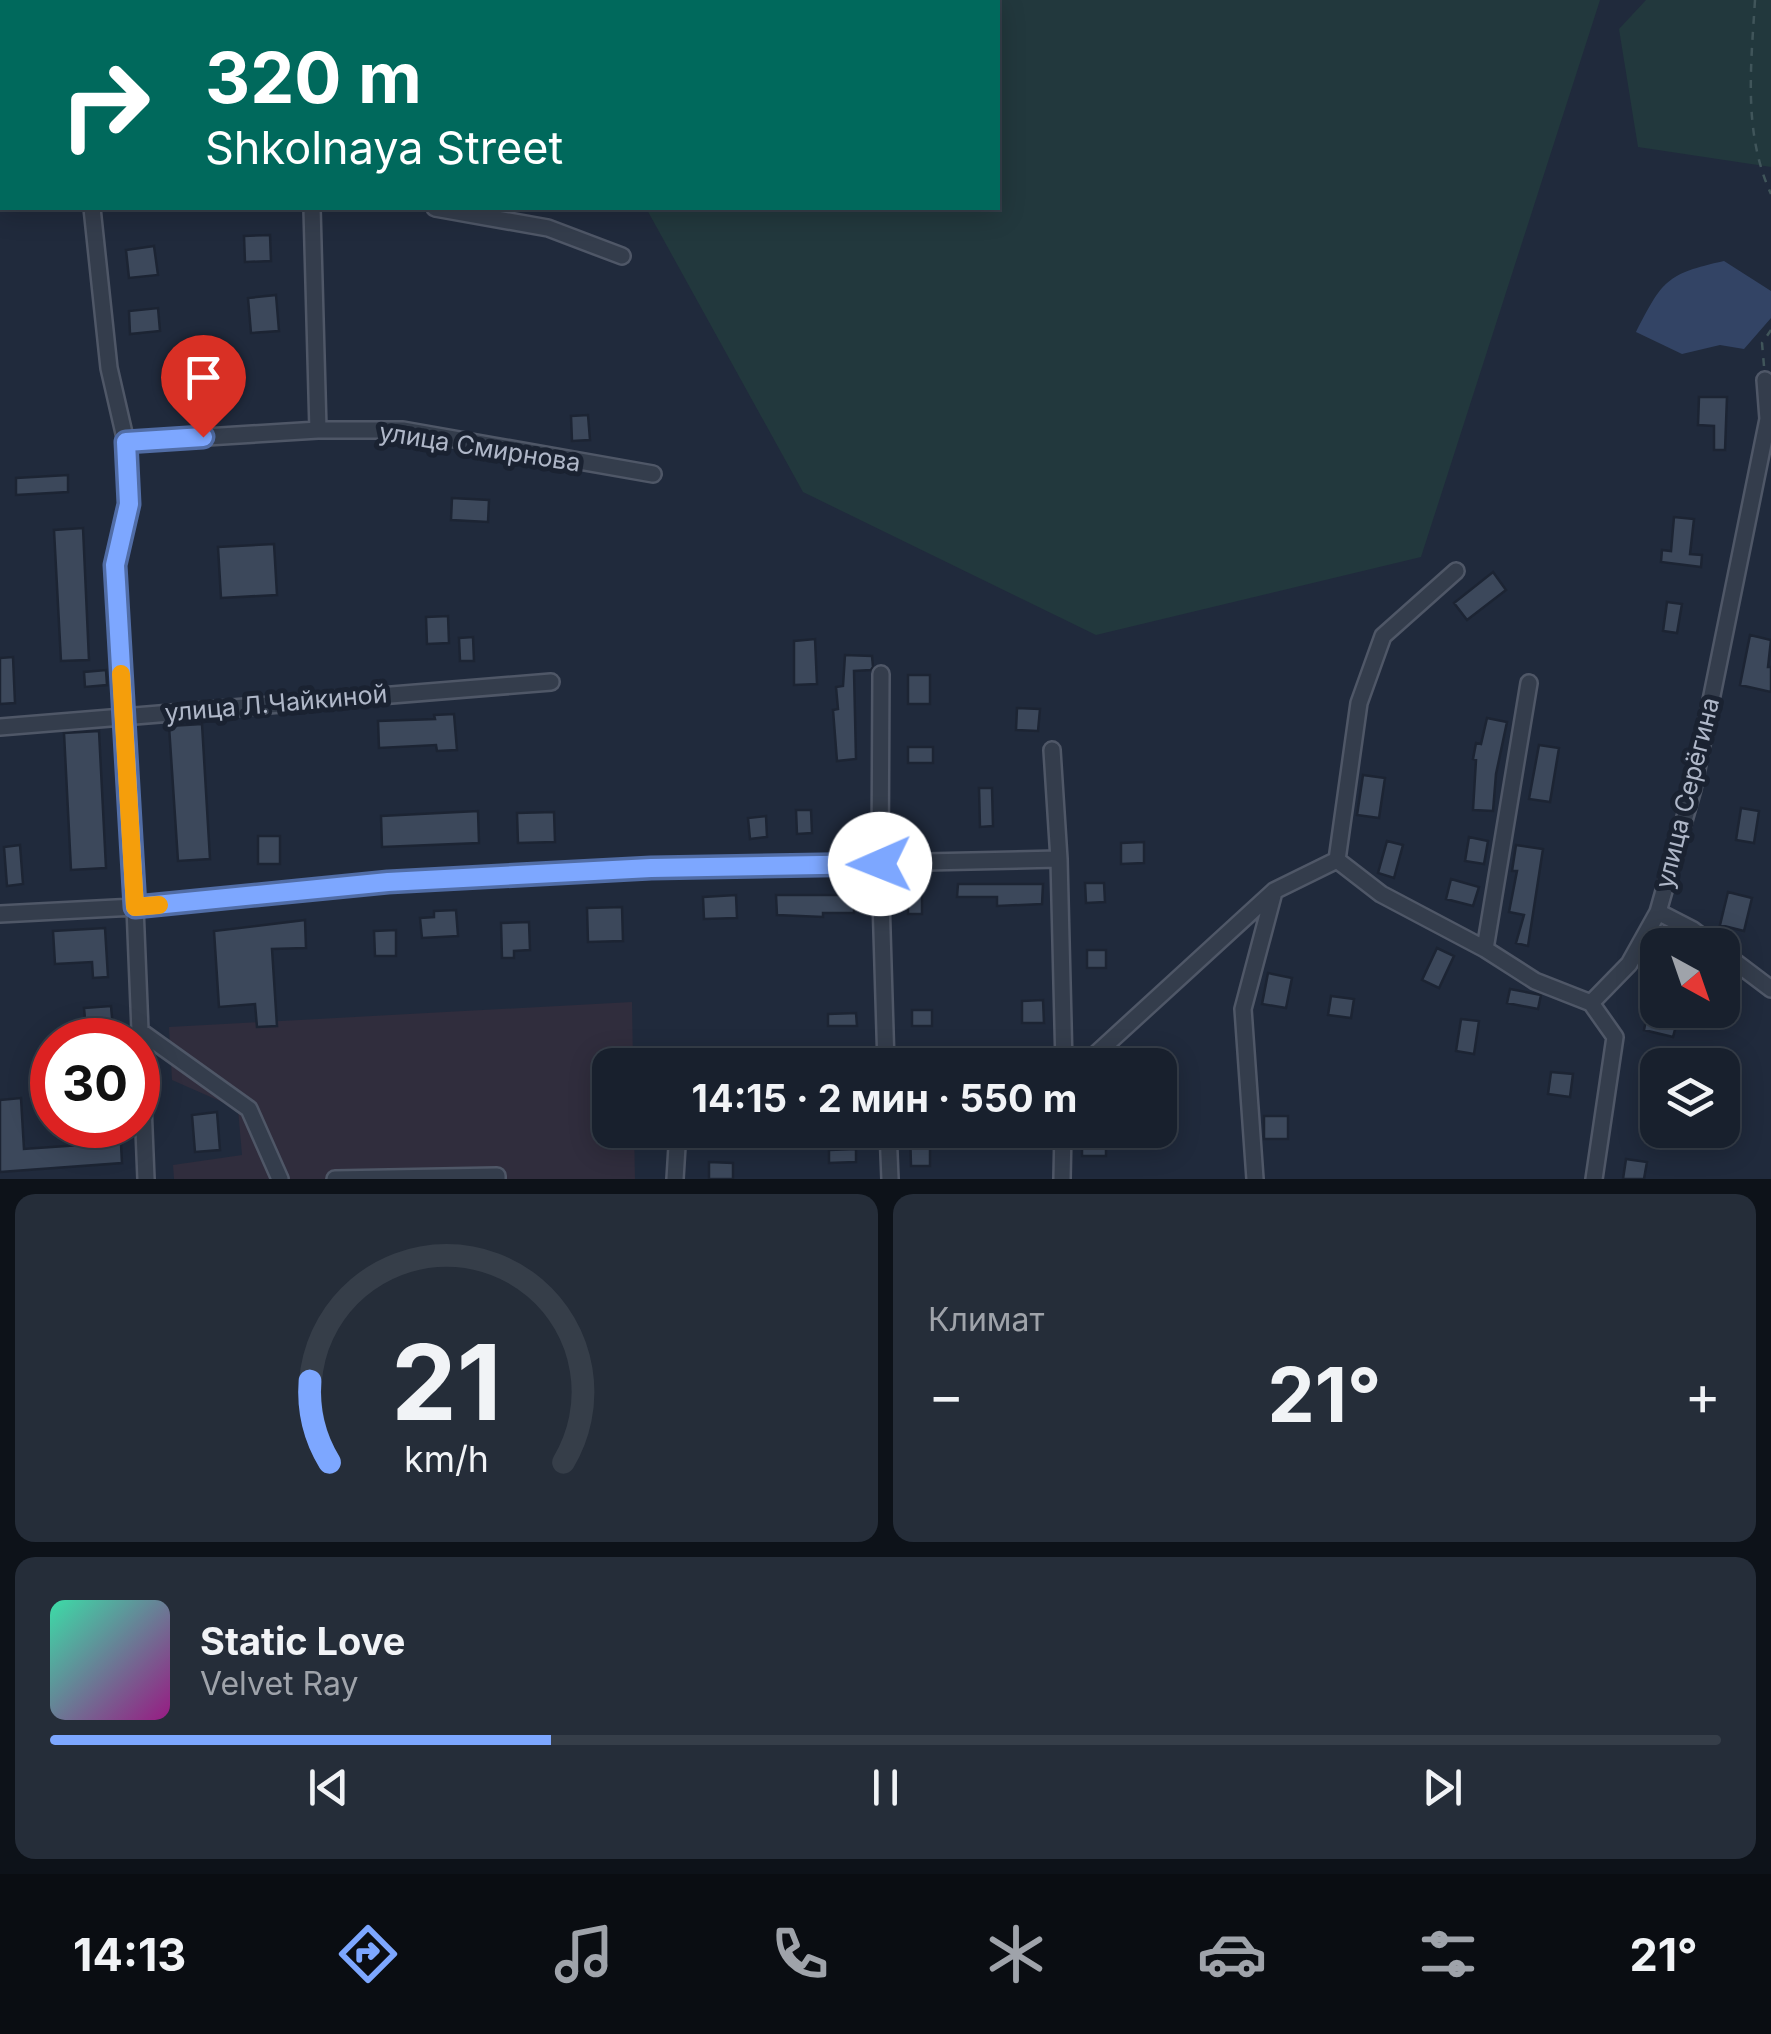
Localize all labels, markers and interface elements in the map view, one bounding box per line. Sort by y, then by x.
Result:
text: 320 m [205,35,422,120]
icon: right [40,40,170,170]
text: Shkolnaya Street [205,120,563,175]
pin [161,335,246,438]
icon: arrive [176,350,231,405]
street label: улица Смирнова [377,416,583,478]
street label: улица Л.Чайкиной [164,678,388,728]
street label: улица Серёгина [1649,694,1725,892]
position arrow [828,812,932,916]
north arrow [1640,928,1740,1028]
map controls [1640,928,1740,1148]
speed limit sign: 30 [30,1018,160,1148]
button: layers [1640,1048,1740,1148]
text: 14:15 · 2 мин · 550 m [692,1075,1077,1121]
text: Климат [928,1300,1044,1339]
text: 21 [391,1319,502,1445]
text: 21° [1267,1349,1382,1440]
text: − [928,1362,964,1428]
text: + [1685,1362,1721,1428]
text: km/h [404,1437,489,1481]
text: Static Love [200,1618,405,1664]
text: Velvet Ray [200,1664,358,1703]
icon: previous [301,1760,356,1815]
icon: pause [858,1760,913,1815]
icon: next [1415,1760,1470,1815]
icon: directions [333,1919,403,1989]
icon: music [549,1919,619,1989]
icon: phone [765,1919,835,1989]
icon: climate [981,1919,1051,1989]
icon: car [1197,1919,1267,1989]
icon: filters [1413,1919,1483,1989]
text: 14:13 [73,1927,186,1982]
text: 21° [1629,1927,1698,1982]

